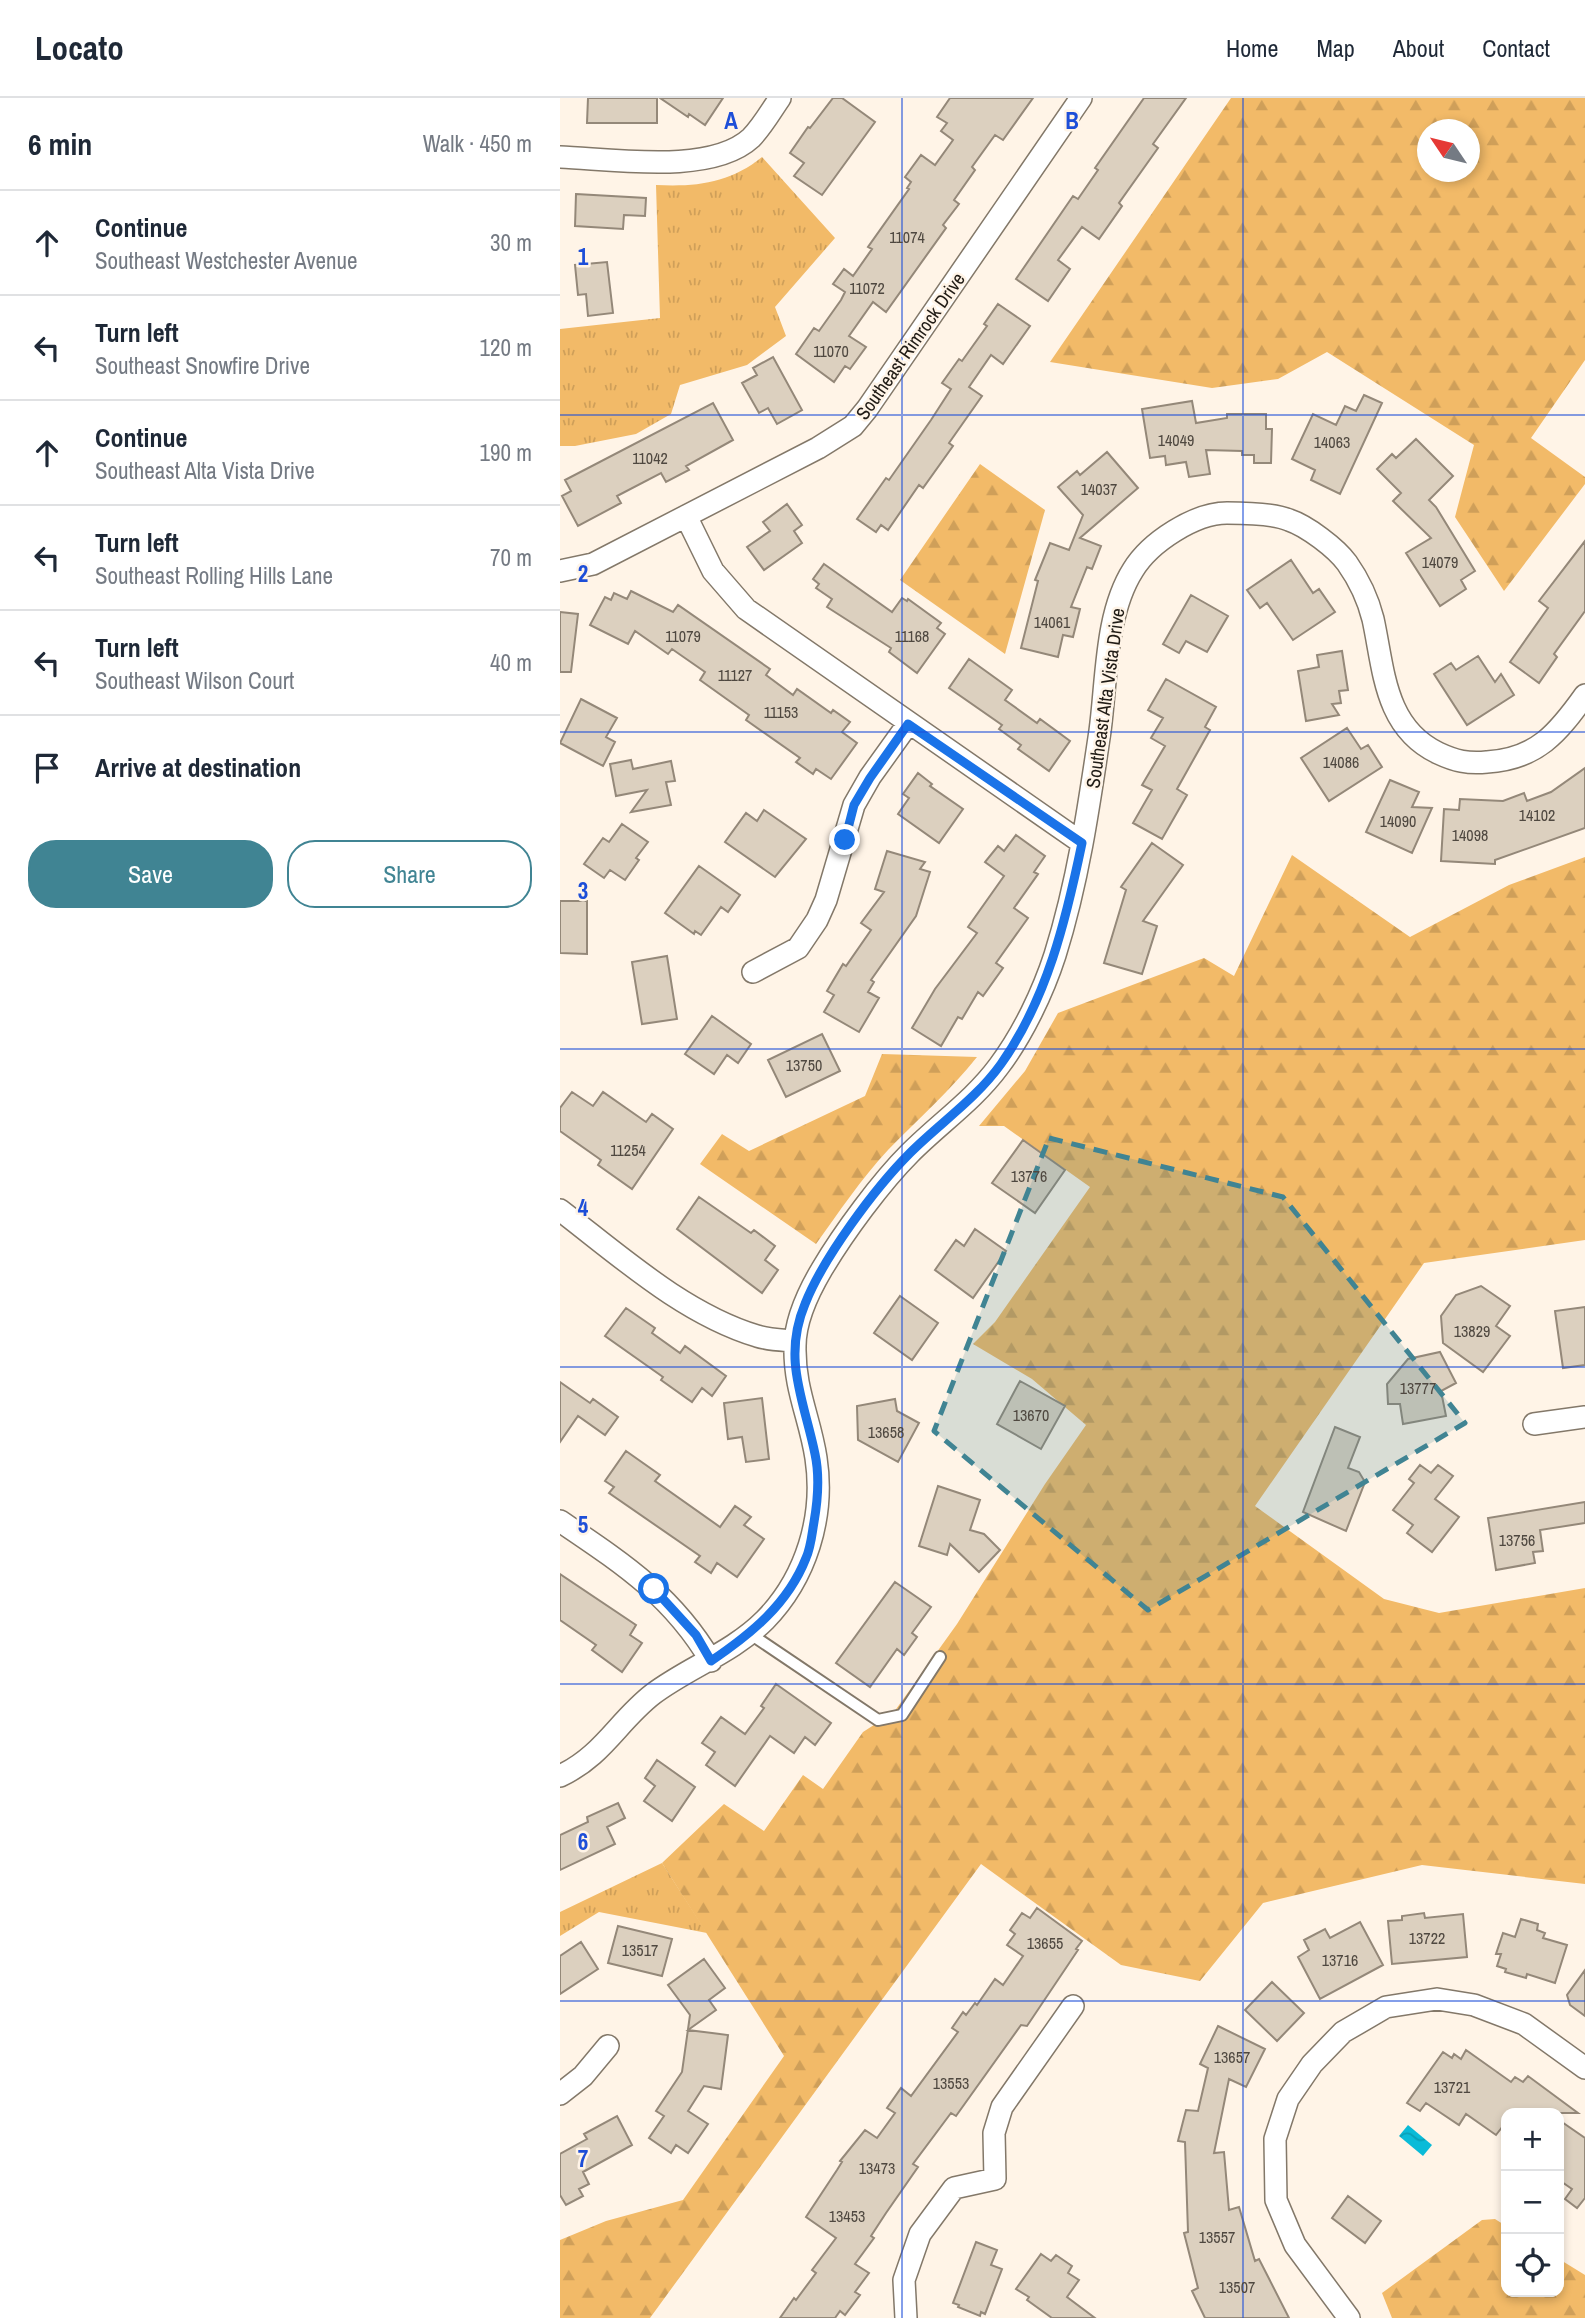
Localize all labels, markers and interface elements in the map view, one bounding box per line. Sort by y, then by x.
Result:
text: Locato [35,26,124,70]
text: Home [1226,32,1278,64]
text: Map [1316,32,1355,64]
text: About [1393,32,1444,64]
text: Contact [1482,32,1550,64]
text: A [724,105,738,136]
text: B [1065,105,1079,136]
north arrow [1417,119,1480,182]
text: 6 min [28,124,92,164]
text: Walk · 450 m [423,128,532,159]
text: Continue [95,210,187,245]
icon: ahead [28,224,66,262]
house number: 11074 [889,226,925,248]
text: 30 m [490,227,532,258]
text: 1 [578,241,589,272]
text: Southeast Westchester Avenue [95,245,358,276]
street label: Southeast Rimrock Drive [849,267,971,425]
house number: 11072 [849,277,885,299]
text: Turn left [95,315,179,350]
icon: left [28,329,66,367]
text: 120 m [480,332,532,363]
house number: 11070 [813,340,849,362]
text: Southeast Snowfire Drive [95,350,310,381]
text: Continue [95,420,187,455]
house number: 14049 [1158,429,1194,451]
house number: 14063 [1314,431,1350,453]
icon: ahead [28,434,66,472]
text: 190 m [480,437,532,468]
house number: 11042 [632,447,668,469]
text: Southeast Alta Vista Drive [95,455,315,486]
house number: 14037 [1081,478,1117,500]
text: Turn left [95,525,179,560]
icon: left [28,539,66,577]
text: 70 m [490,542,532,573]
house number: 14079 [1422,551,1458,573]
text: 2 [578,558,588,589]
text: Southeast Rolling Hills Lane [95,560,333,591]
street label: Southeast Alta Vista Drive [1079,606,1131,790]
house number: 14061 [1034,611,1071,633]
house number: 11079 [665,625,701,647]
house number: 11168 [895,625,929,647]
text: Turn left [95,630,179,665]
icon: left [28,644,66,682]
text: 40 m [490,647,532,678]
house number: 11127 [718,664,752,686]
text: Southeast Wilson Court [95,665,294,696]
house number: 11153 [764,701,798,723]
icon: arrive [28,749,66,787]
text: Arrive at destination [95,750,301,785]
house number: 14086 [1323,751,1359,773]
house number: 14102 [1519,804,1555,826]
house number: 14090 [1380,810,1416,832]
route end [829,824,860,855]
house number: 14098 [1452,824,1488,846]
button: Save [28,840,273,908]
button: Share [287,840,532,908]
text: 3 [578,875,588,906]
house number: 13750 [786,1054,822,1076]
house number: 11254 [610,1139,646,1161]
house number: 13776 [1011,1165,1047,1187]
text: 4 [578,1192,589,1223]
house number: 13829 [1454,1320,1490,1342]
house number: 13777 [1400,1377,1436,1399]
house number: 13670 [1013,1404,1049,1426]
house number: 13658 [868,1421,904,1443]
text: 5 [578,1509,588,1540]
house number: 13756 [1499,1529,1535,1551]
route start [638,1573,669,1604]
text: 6 [578,1826,588,1857]
house number: 13722 [1409,1927,1445,1949]
house number: 13655 [1027,1932,1063,1954]
house number: 13517 [622,1939,658,1961]
house number: 13716 [1322,1949,1358,1971]
house number: 13657 [1214,2046,1250,2068]
house number: 13553 [933,2072,969,2094]
house number: 13721 [1434,2076,1471,2098]
map controls [1501,2108,1564,2297]
button: + [1501,2108,1564,2171]
text: 7 [578,2143,588,2174]
house number: 13473 [859,2157,895,2179]
button: − [1501,2171,1564,2234]
house number: 13453 [829,2205,865,2227]
house number: 13557 [1199,2226,1235,2248]
button: locate [1501,2234,1564,2297]
house number: 13507 [1219,2276,1255,2298]

